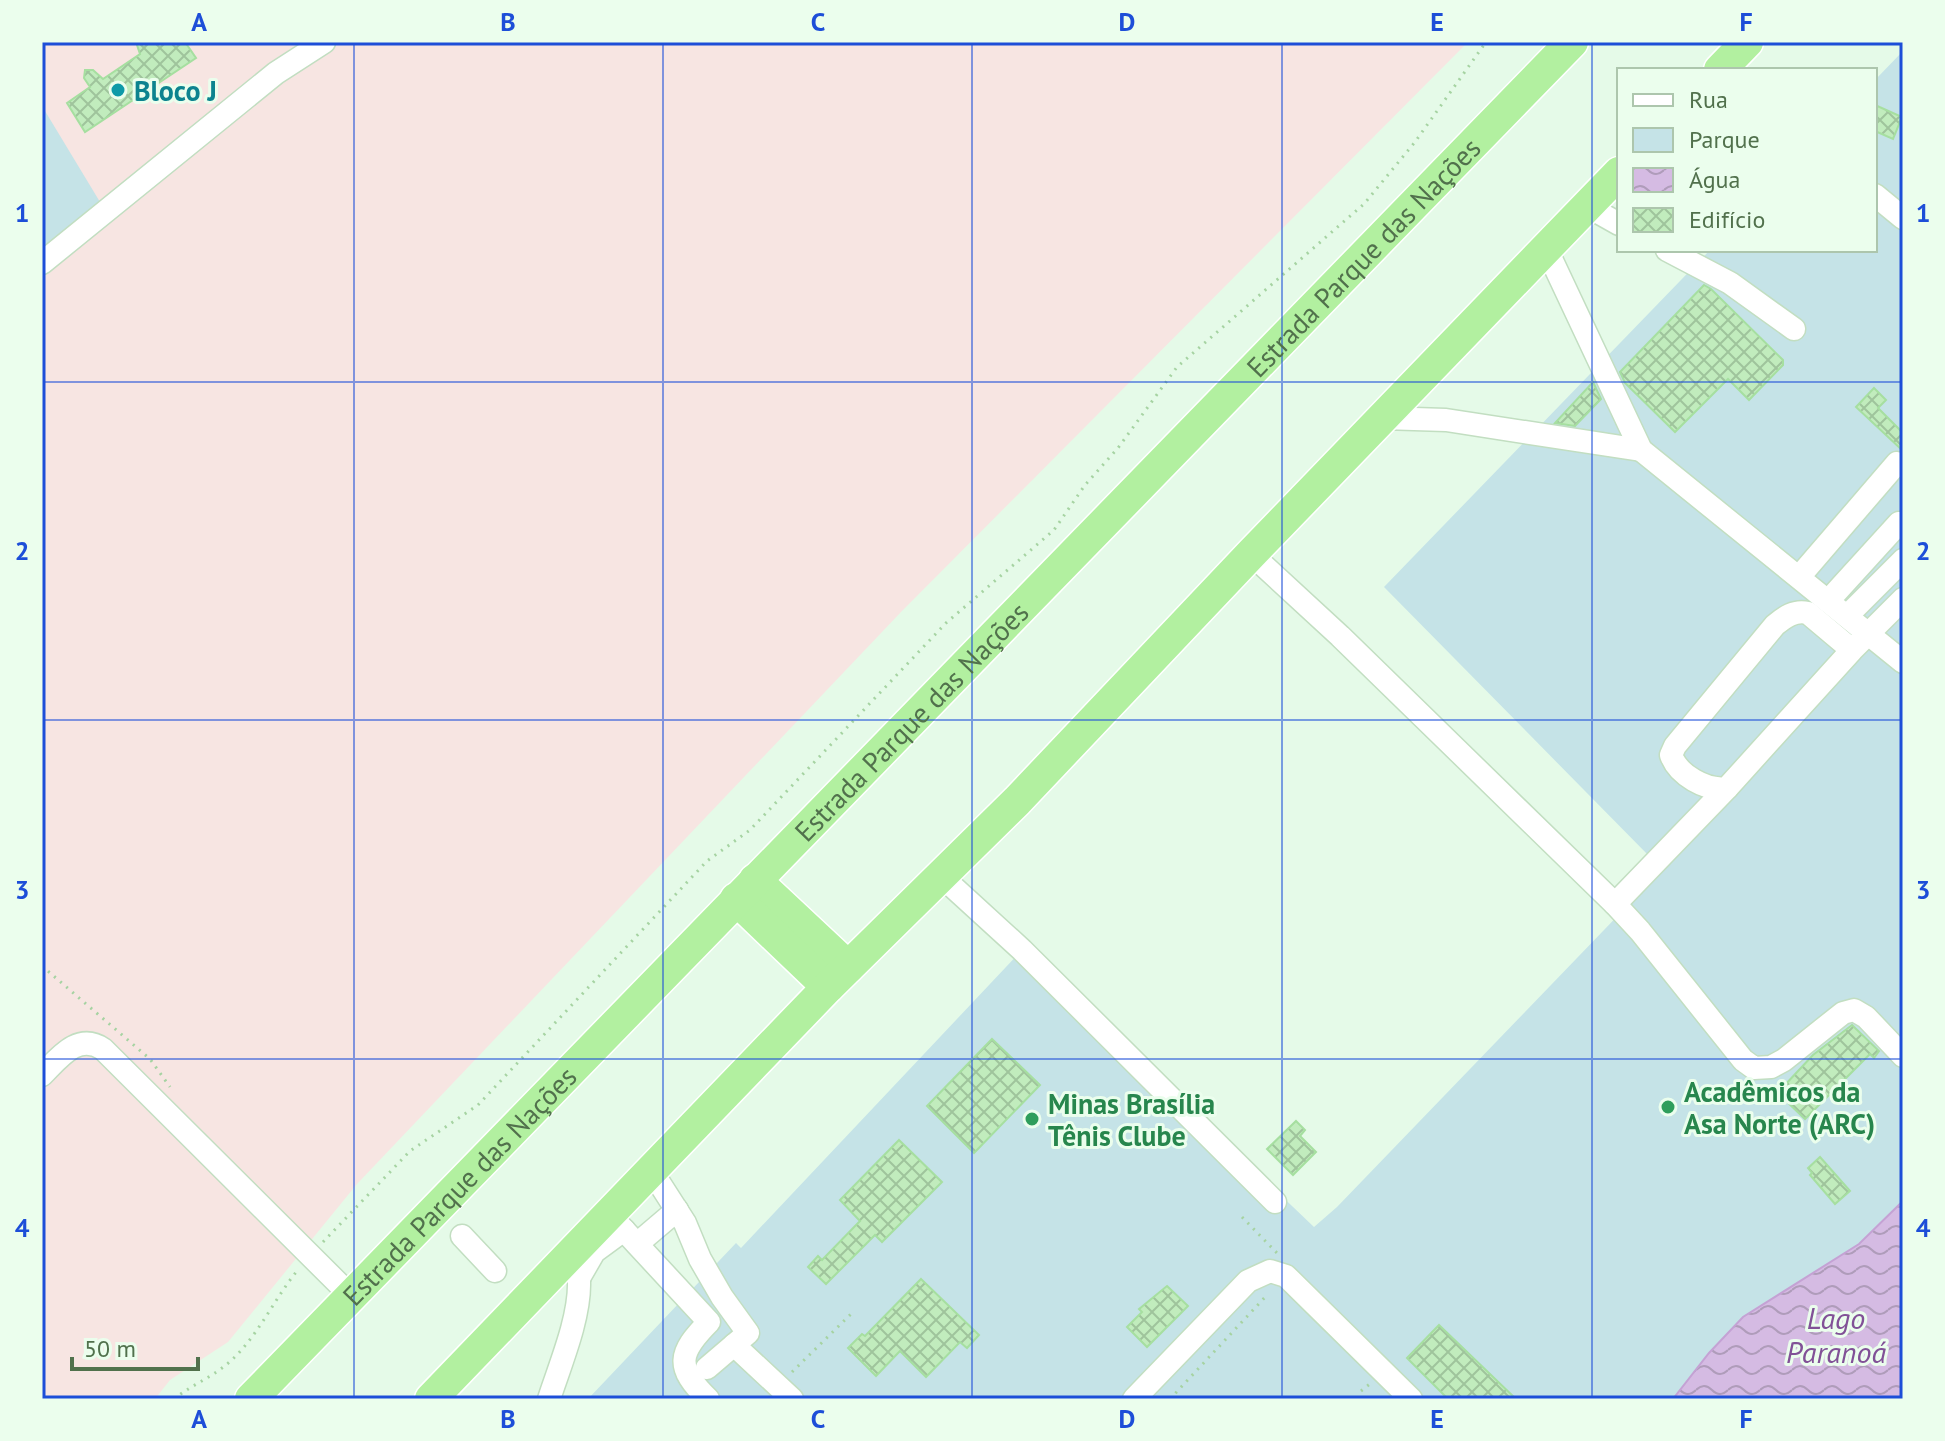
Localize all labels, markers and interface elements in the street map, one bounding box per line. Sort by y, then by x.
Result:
text: A [191,5,207,38]
text: B [500,5,516,38]
text: C [811,5,825,38]
text: D [1119,5,1135,38]
text: E [1430,5,1444,38]
text: F [1739,5,1753,38]
legend [1617,68,1877,252]
place label: Bloco J [134,72,217,109]
marker: Bloco J [109,81,127,99]
text: Rua [1689,84,1728,115]
text: Parque [1689,124,1760,155]
street label: Estrada Parque das Nações [1238,129,1488,384]
text: Água [1689,164,1740,195]
text: 1 [15,196,29,229]
text: 1 [1916,196,1930,229]
text: Edifício [1689,204,1765,235]
text: 2 [15,534,29,567]
text: 2 [1916,534,1930,567]
street label: Estrada Parque das Nações [786,594,1036,849]
text: 3 [15,873,29,906]
text: 3 [1916,873,1930,906]
street label: Estrada Parque das Nações [334,1058,584,1313]
place label: Acadêmicos da Asa Norte (ARC) [1684,1073,1875,1142]
place label: Minas Brasília Tênis Clube [1048,1085,1215,1154]
marker: Acadêmicos da Asa Norte (ARC) [1659,1098,1677,1116]
marker: Minas Brasília Tênis Clube [1023,1110,1041,1128]
text: 4 [15,1211,30,1244]
text: 4 [1916,1211,1931,1244]
water label: Lago Paranoá [1786,1298,1886,1371]
scale bar [72,1321,198,1371]
text: 50 m [84,1333,136,1364]
text: A [191,1402,207,1435]
text: B [500,1402,516,1435]
text: C [811,1402,825,1435]
text: D [1119,1402,1135,1435]
text: E [1430,1402,1444,1435]
text: F [1739,1402,1753,1435]

